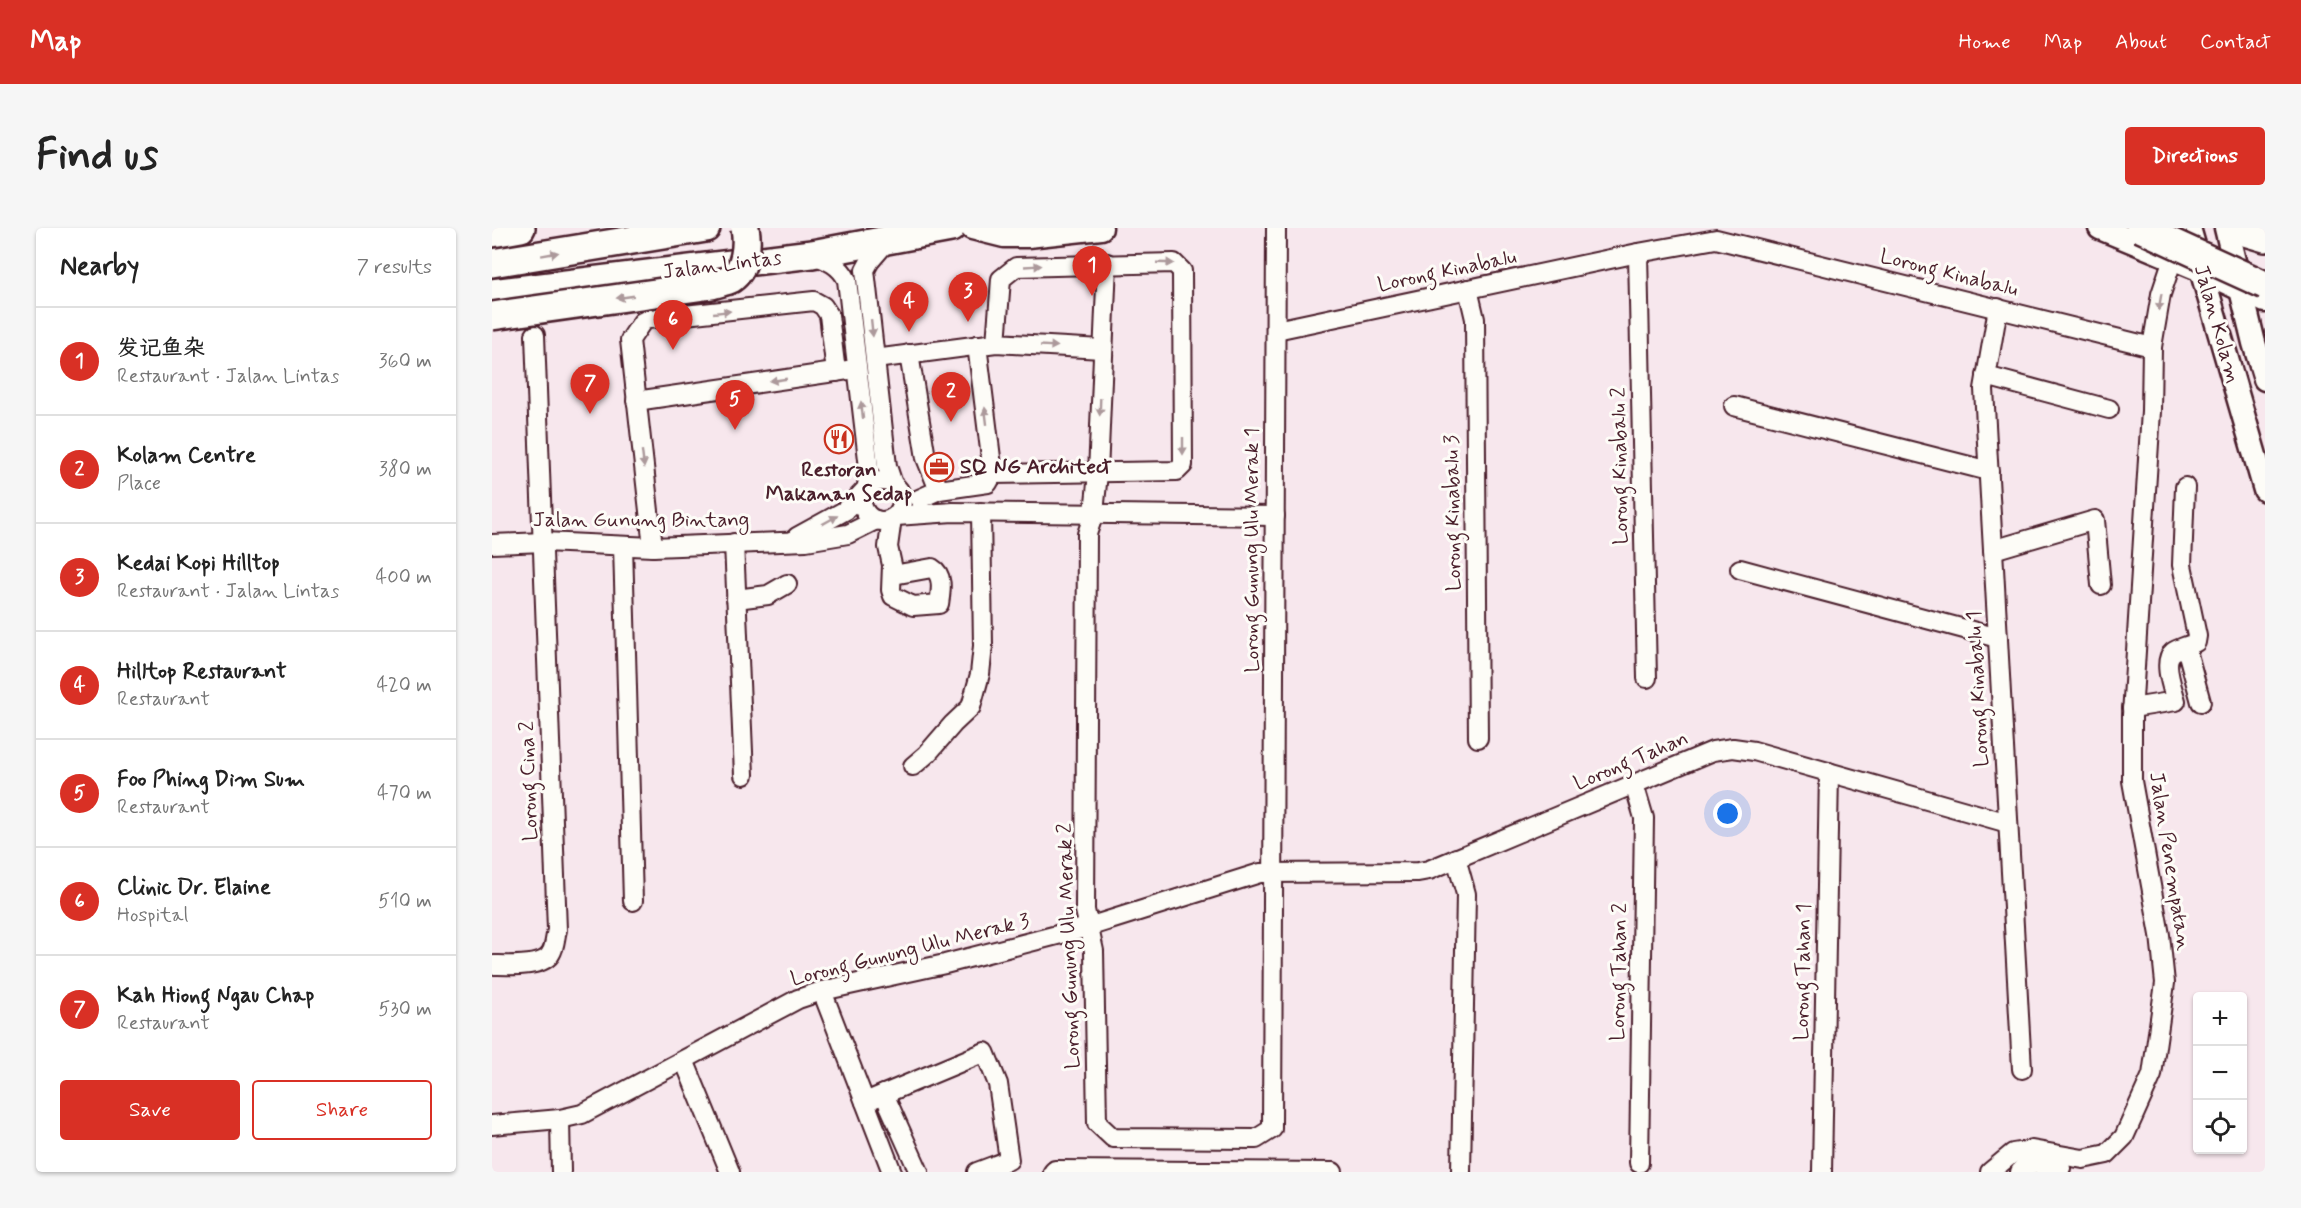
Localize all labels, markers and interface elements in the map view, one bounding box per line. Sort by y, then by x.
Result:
text: Map [30,24,81,61]
text: Home [1959,28,2011,56]
text: Map [2044,28,2082,56]
text: About [2115,28,2167,56]
text: Contact [2200,28,2271,56]
button: Directions [2125,127,2265,185]
text: Find us [36,129,158,184]
street label: Lorong Kinabalu [1877,242,2021,306]
street label: Lorong Kinabalu [1375,243,1519,301]
street label: Jalan Lintas [661,244,783,286]
pin: 1 [1072,247,1112,296]
one-way arrow [540,249,559,258]
text: Nearby [60,250,139,284]
text: 7 results [357,254,432,281]
one-way arrow [1156,258,1175,268]
one-way arrow [1024,262,1043,271]
street label: Jalan Kolam [2187,262,2247,386]
pin: 3 [948,272,988,322]
pin: 4 [890,282,928,332]
one-way arrow [2155,292,2164,311]
one-way arrow [615,293,634,302]
pin: 6 [654,300,693,350]
one-way arrow [713,307,732,317]
one-way arrow [867,319,877,338]
text: 发记鱼杂 [117,335,205,363]
one-way arrow [1040,341,1059,350]
text: 1 [75,348,84,375]
text: 360 m [379,348,432,375]
text: Restaurant · Jalan Lintas [117,363,339,390]
pin: 7 [570,364,610,414]
pin: 2 [932,372,970,422]
one-way arrow [768,376,787,385]
pin: 5 [716,380,754,430]
street label: Lorong Kinabalu 2 [1605,387,1637,545]
one-way arrow [1096,397,1105,416]
one-way arrow [858,401,867,420]
one-way arrow [982,407,991,426]
restaurant icon: Restoran Makanan Sedap [823,423,855,455]
street label: Lorong Gunung Ulu Merak 1 [1238,428,1268,672]
street label: Lorong Kinabalu 3 [1438,434,1470,591]
one-way arrow [1178,436,1188,455]
text: Kolam Centre [117,442,256,470]
one-way arrow [638,449,648,468]
office icon: SQ NG Architect [923,451,955,483]
place label: SQ NG Architect [960,453,1112,481]
text: 2 [75,456,84,483]
text: 380 m [379,456,432,483]
place label: Restoran Makanan Sedap [766,456,912,508]
text: Place [117,470,161,497]
street label: Jalan Gunung Bintang [533,506,749,535]
one-way arrow [822,515,839,525]
text: Kedai Kopi Hilltop [117,550,280,578]
text: 3 [75,564,84,591]
text: 400 m [376,564,432,591]
text: Restaurant · Jalan Lintas [117,578,339,605]
street label: Lorong Kinabalu 1 [1960,610,1998,768]
text: Hilltop Restaurant [117,658,287,686]
text: 4 [74,672,85,699]
text: 420 m [376,672,432,699]
text: Restaurant [117,686,210,713]
street label: Lorong Cina 2 [513,721,547,841]
street label: Lorong Tahan [1569,724,1693,800]
text: Foo Phing Dim Sum [117,766,305,794]
street label: Jalan Penempatan [2142,770,2198,953]
text: 5 [74,780,86,807]
text: 470 m [377,780,432,807]
text: Restaurant [117,794,210,821]
your location [1713,799,1742,828]
street label: Lorong Gunung Ulu Merak 2 [1051,823,1089,1069]
text: Clinic Dr. Elaine [117,874,271,902]
text: 6 [74,888,85,915]
text: 510 m [378,888,432,915]
text: Hospital [117,902,188,929]
street label: Lorong Tahan 2 [1604,903,1636,1041]
street label: Lorong Tahan 1 [1788,903,1820,1041]
street label: Lorong Gunung Ulu Merak 3 [788,907,1033,995]
text: Kah Hiong Ngau Chap [117,982,314,1010]
map controls [2193,992,2247,1154]
button: + [2193,992,2247,1046]
text: 7 [73,996,86,1023]
text: 530 m [378,996,432,1023]
text: Restaurant [117,1010,210,1037]
button: − [2193,1046,2247,1100]
button: Save [60,1080,240,1140]
button: Share [252,1080,432,1140]
button: locate [2193,1100,2247,1154]

